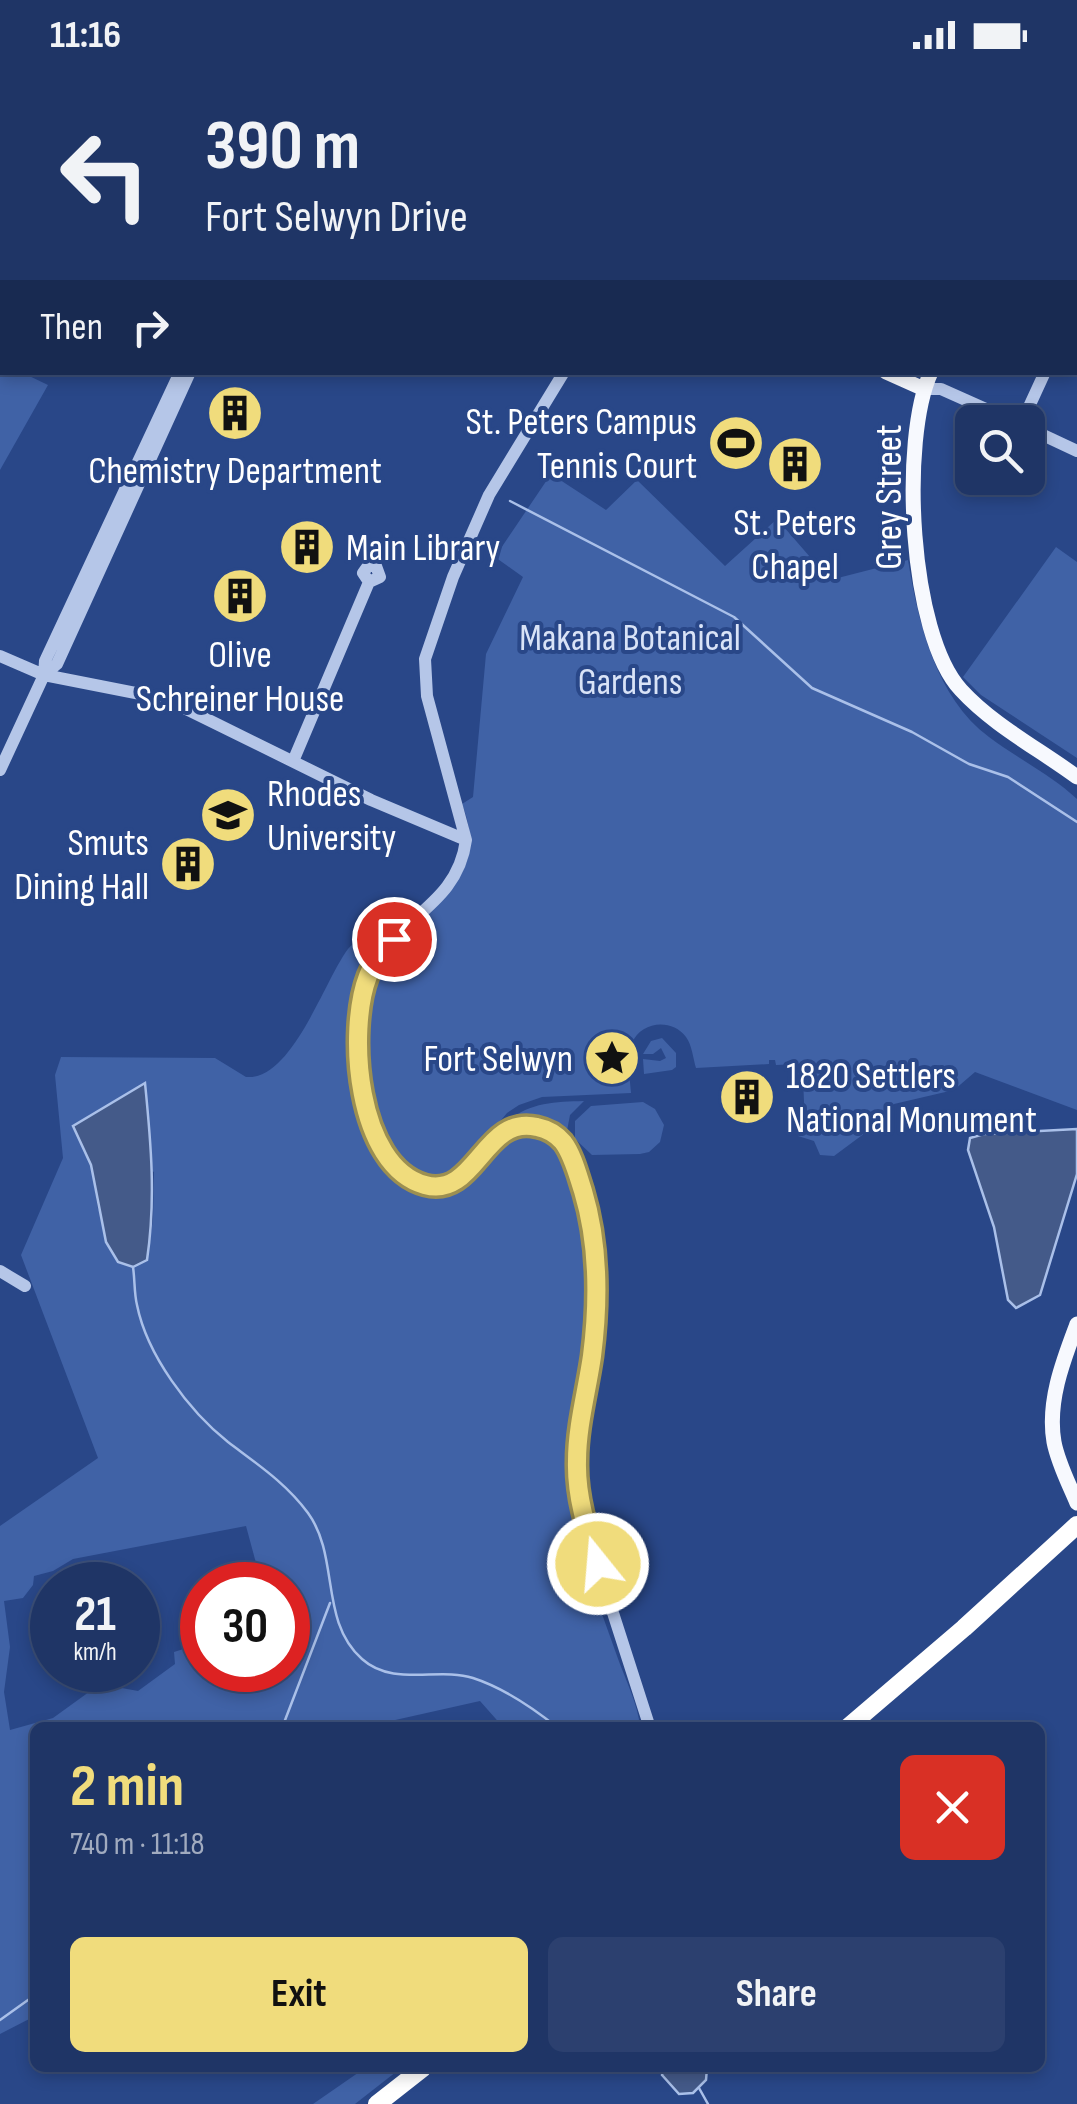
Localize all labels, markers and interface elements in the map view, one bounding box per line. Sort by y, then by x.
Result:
text: 11:16 [50,13,121,58]
text: 390 m [205,105,360,189]
icon: left [40,110,170,240]
text: Fort Selwyn Drive [205,190,468,245]
icon: right [123,300,178,355]
text: Then [40,305,103,350]
building icon: Chemistry Department [205,383,265,443]
place label: St. Peters Campus Tennis Court [466,400,697,489]
map controls [955,405,1045,495]
button: search [955,405,1045,495]
sports icon: St. Peters Campus Tennis Court [706,413,766,473]
street label: Grey Street [867,424,912,570]
building icon: St. Peters Chapel [765,434,825,494]
place label: Chemistry Department [88,449,382,494]
place label: St. Peters Chapel [733,501,857,590]
building icon: Main Library [277,517,337,577]
place label: Main Library [346,526,501,571]
building icon: Olive Schreiner House [210,566,270,626]
park label: Makana Botanical Gardens [519,616,741,705]
place label: Olive Schreiner House [136,633,344,722]
place label: Rhodes University [267,772,397,861]
school or university icon: Rhodes University [198,785,258,845]
place label: Smuts Dining Hall [14,821,149,910]
building icon: Smuts Dining Hall [158,834,218,894]
pin [352,897,437,982]
icon: arrive [367,912,422,967]
place icon: Fort Selwyn [582,1028,642,1088]
place label: Fort Selwyn [423,1037,573,1082]
place label: 1820 Settlers National Monument [786,1054,1037,1143]
building icon: 1820 Settlers National Monument [717,1067,777,1127]
position arrow [546,1512,650,1616]
speed limit sign: 30 [180,1562,310,1692]
text: 21 [74,1585,116,1645]
text: km/h [73,1637,117,1668]
text: 2 min [70,1751,184,1823]
button: close [900,1755,1005,1860]
text: 740 m · 11:18 [70,1825,205,1864]
button: Exit [70,1937,528,2052]
button: Share [548,1937,1005,2052]

